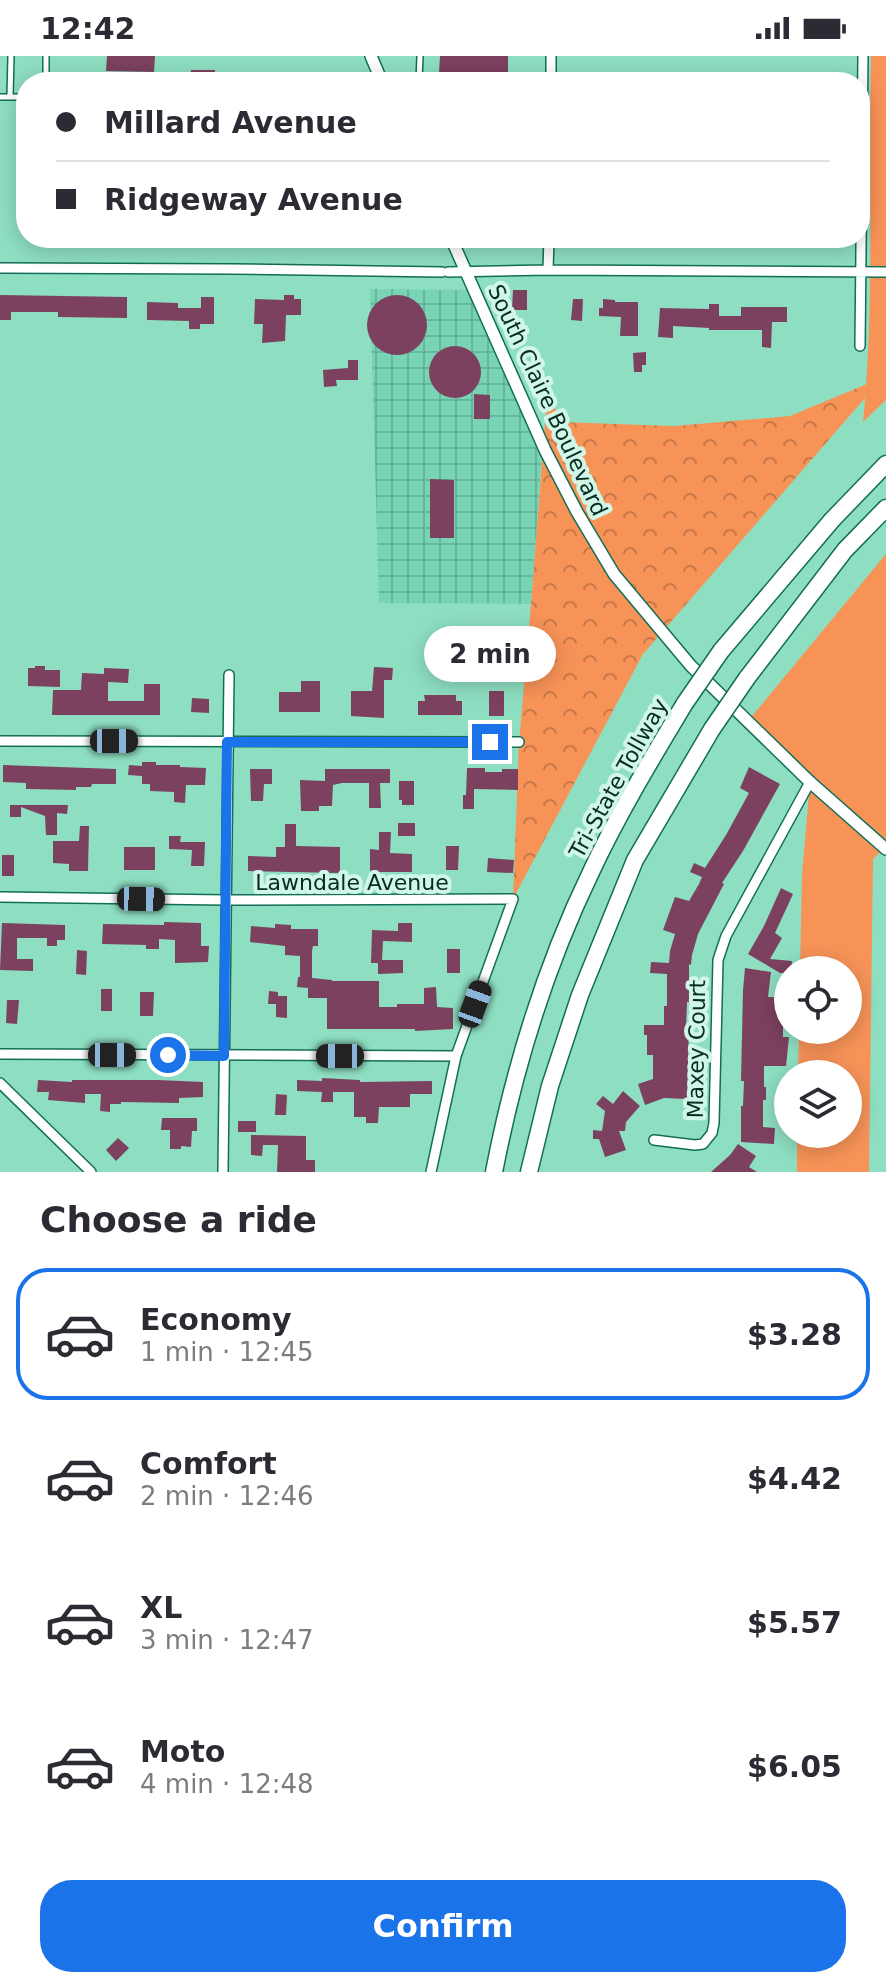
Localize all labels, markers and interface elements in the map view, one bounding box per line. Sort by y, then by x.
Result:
text: 12:42 [40,11,136,46]
text: Millard Avenue [104,105,357,140]
text: Ridgeway Avenue [104,182,403,217]
street label: South Claire Boulevard [483,281,612,520]
callout: 2 min [424,626,556,682]
text: 2 min [449,639,531,669]
street label: Tri-State Tollway [564,694,673,863]
route end [472,724,508,760]
car [90,729,138,753]
street label: Lawndale Avenue [255,870,449,895]
car [117,887,165,911]
map controls [774,956,862,1148]
button: locate [774,956,862,1044]
car [456,977,494,1031]
street label: Maxey Court [683,979,710,1119]
route start [150,1037,186,1073]
car [88,1043,136,1067]
car [316,1044,364,1068]
button: layers [774,1060,862,1148]
text: Choose a ride [40,1199,317,1240]
icon: car [44,1298,116,1370]
text: Economy [140,1302,292,1337]
text: $3.28 [747,1317,842,1352]
text: 1 min · 12:45 [140,1337,314,1367]
icon: car [44,1442,116,1514]
text: Comfort [140,1446,277,1481]
text: $4.42 [747,1461,842,1496]
text: 2 min · 12:46 [140,1481,314,1511]
icon: car [44,1586,116,1658]
text: XL [140,1590,182,1625]
text: $5.57 [747,1605,842,1640]
text: 3 min · 12:47 [140,1625,314,1655]
icon: car [44,1730,116,1802]
text: Moto [140,1734,225,1769]
text: $6.05 [747,1749,842,1784]
text: 4 min · 12:48 [140,1769,314,1799]
button: Confirm [40,1880,846,1972]

